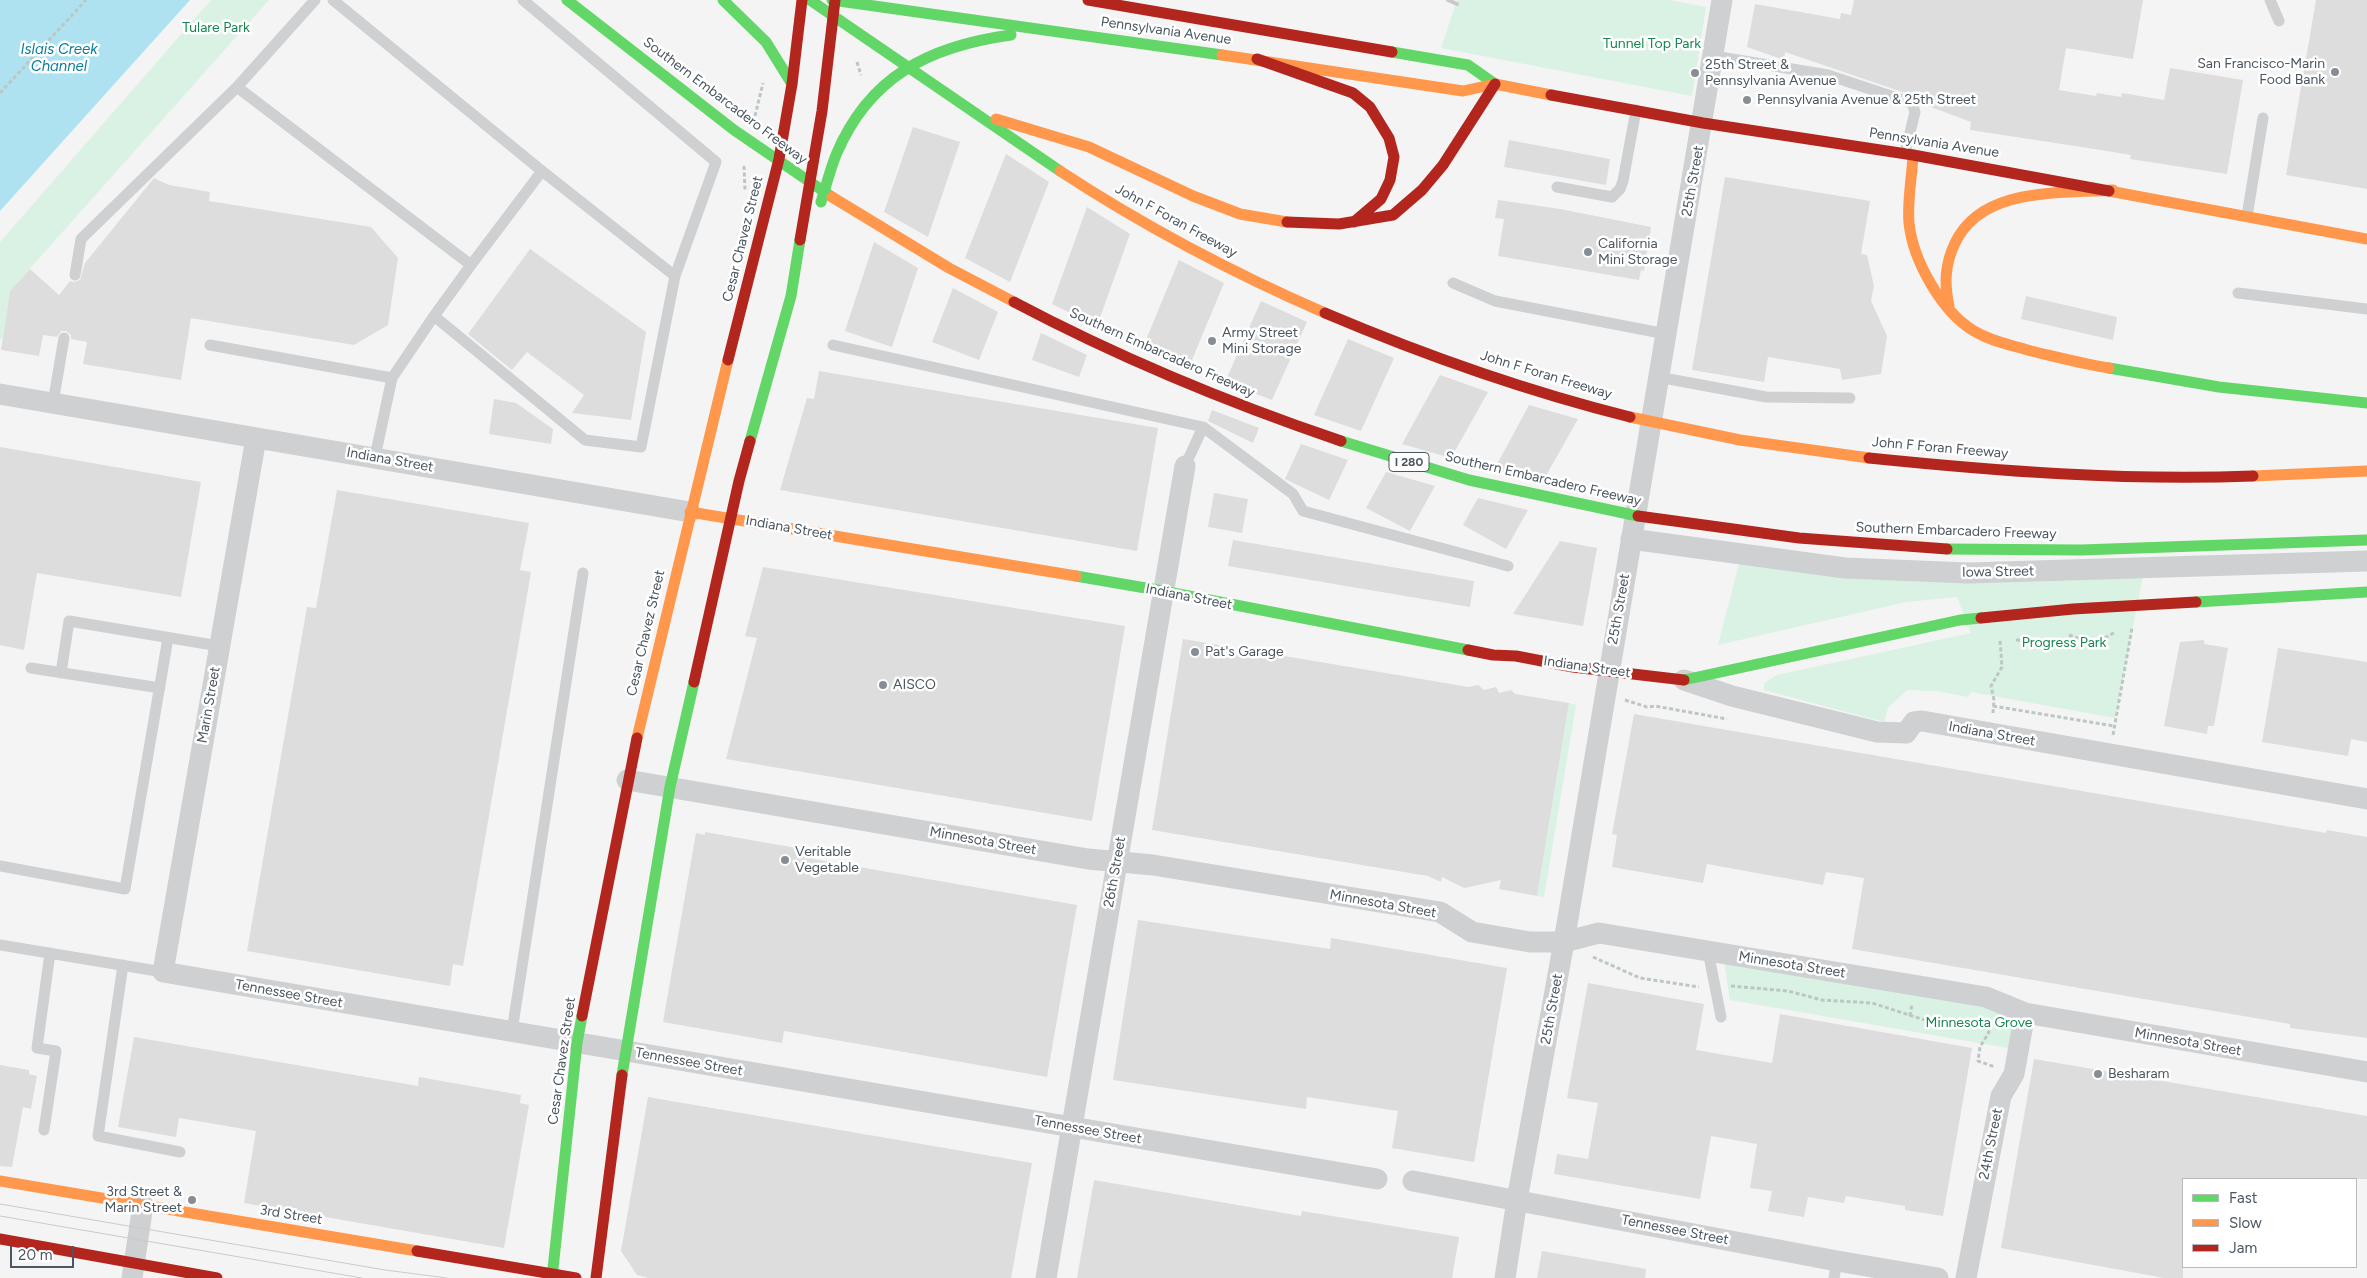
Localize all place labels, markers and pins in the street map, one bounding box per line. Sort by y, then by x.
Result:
place label: San Francisco-Marin Food Bank [2197,56,2325,88]
place label: 25th Street & Pennsylvania Avenue [1705,57,1836,90]
marker: San Francisco-Marin Food Bank [2329,66,2341,78]
marker: 25th Street & Pennsylvania Avenue [1689,67,1701,79]
place label: Pennsylvania Avenue & 25th Street [1757,92,1976,108]
marker: Pennsylvania Avenue & 25th Street [1741,94,1753,106]
place label: California Mini Storage [1598,236,1677,268]
marker: California Mini Storage [1582,246,1594,258]
place label: Army Street Mini Storage [1222,325,1301,358]
marker: Army Street Mini Storage [1206,335,1218,347]
place label: Pat's Garage [1205,644,1284,660]
marker: Pat's Garage [1189,646,1201,658]
place label: AISCO [893,677,936,693]
marker: AISCO [877,679,889,691]
place label: Veritable Vegetable [795,844,859,876]
marker: Veritable Vegetable [779,854,791,866]
place label: Besharam [2108,1066,2169,1082]
marker: Besharam [2092,1068,2104,1080]
place label: 3rd Street & Marin Street [105,1184,182,1216]
marker: 3rd Street & Marin Street [186,1194,198,1206]

